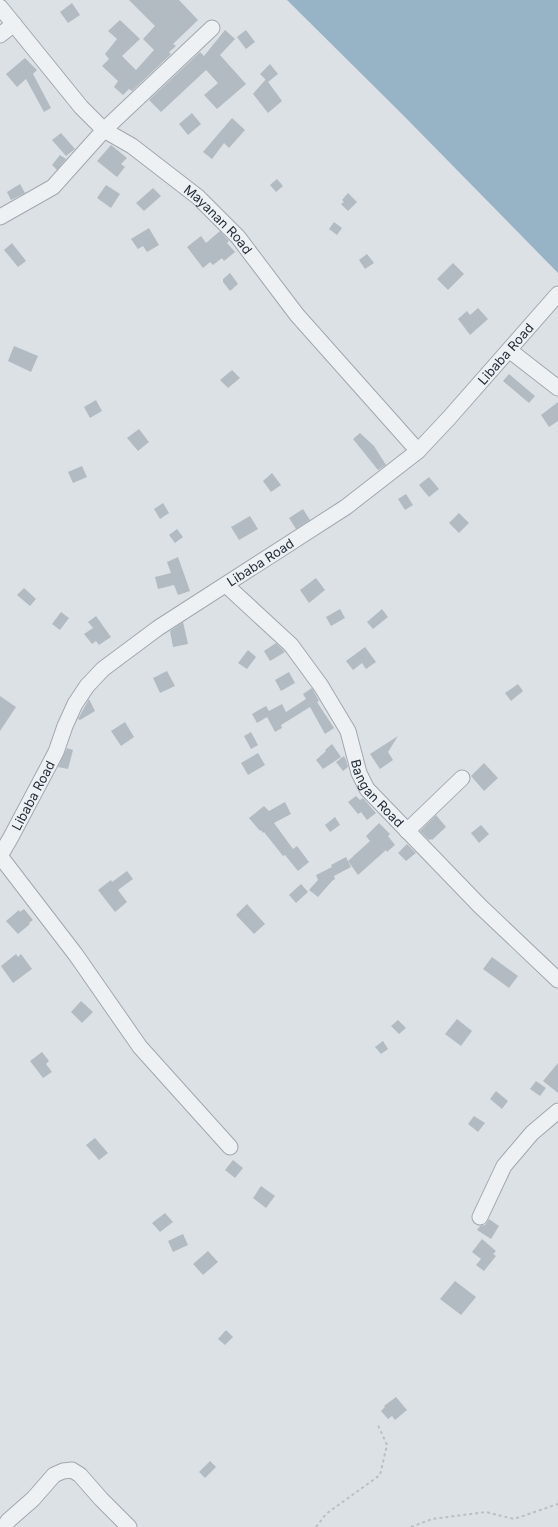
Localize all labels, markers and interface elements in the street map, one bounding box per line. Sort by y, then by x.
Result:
street label: Mayanan Road [181,181,256,257]
street label: Libaba Road [474,320,537,388]
street label: Libaba Road [224,535,297,590]
street label: Bangan Road [348,757,407,830]
street label: Libaba Road [8,758,58,833]

